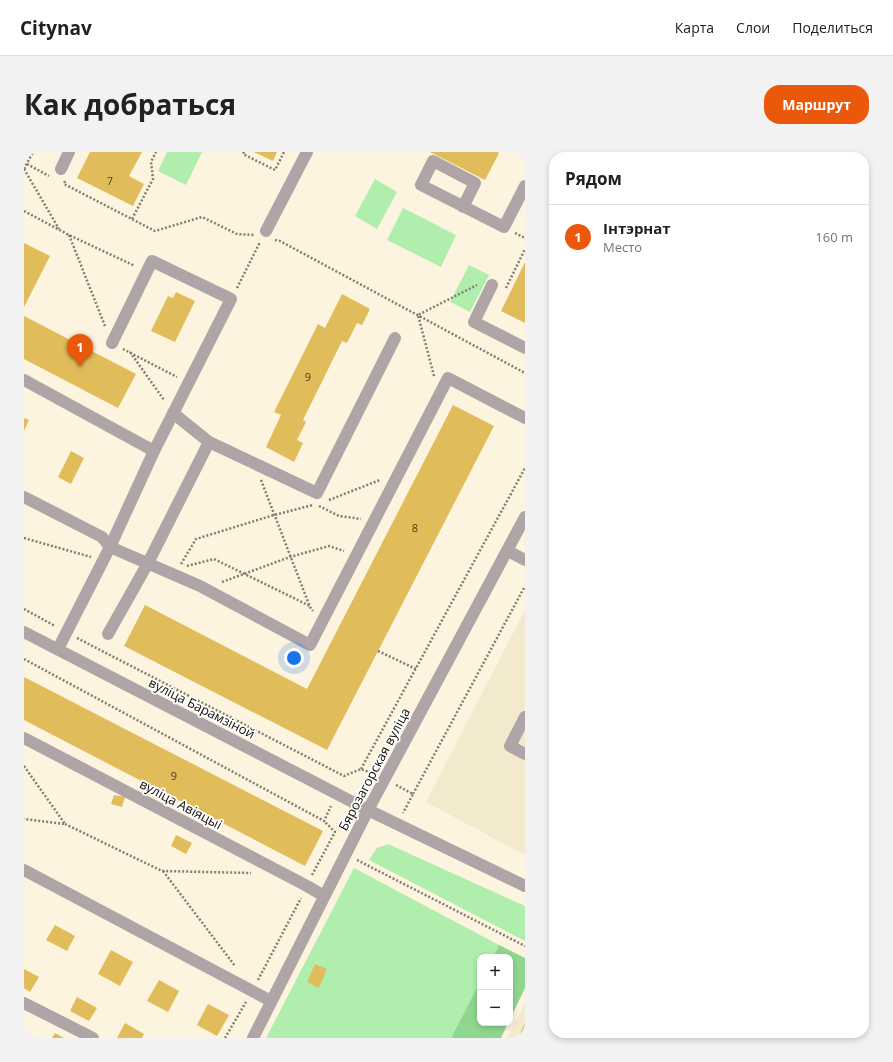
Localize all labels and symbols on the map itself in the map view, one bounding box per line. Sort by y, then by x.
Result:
house number: 7 [107,173,113,188]
pin: 1 [67,334,93,367]
house number: 9 [305,369,311,384]
house number: 8 [412,520,418,535]
your location [284,648,304,668]
street label: вуліца Барамзіной [146,673,258,743]
street label: Бярозагорская вуліца [334,704,414,834]
house number: 9 [171,768,177,783]
street label: вуліца Авіяцыі [137,775,225,833]

